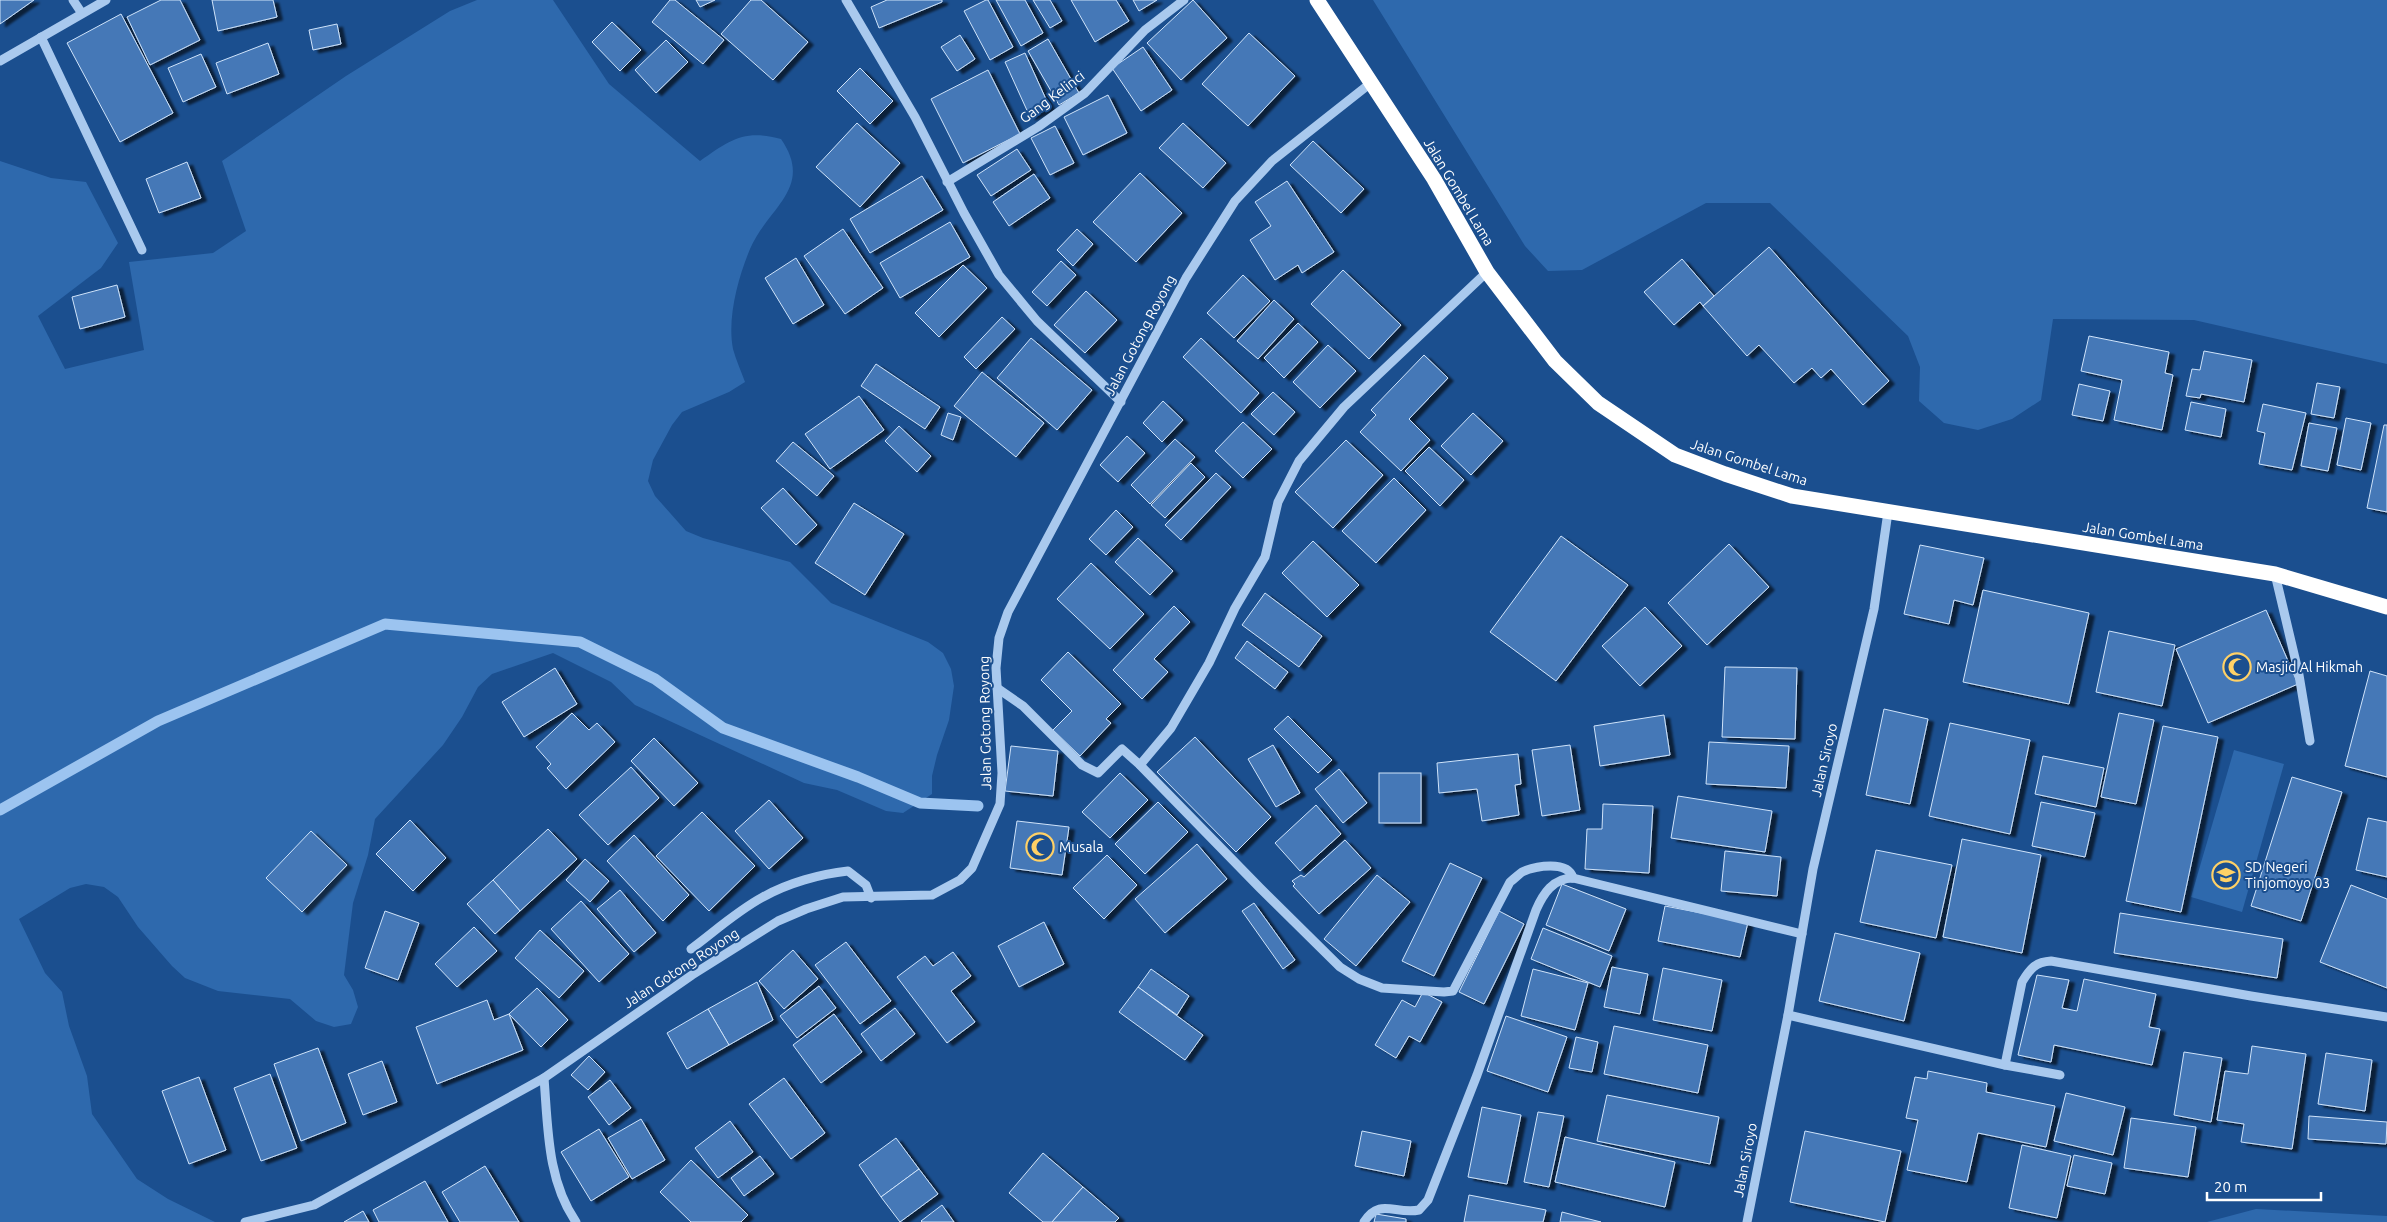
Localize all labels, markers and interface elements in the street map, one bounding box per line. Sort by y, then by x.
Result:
street label: Gang Kelinci [1017,68,1087,126]
street label: Jalan Gombel Lama [1421,136,1497,248]
street label: Jalan Gotong Royong [1101,272,1179,398]
street label: Jalan Gombel Lama [1688,436,1810,488]
street label: Jalan Gombel Lama [2081,519,2205,553]
mosque icon: Masjid Al Hikmah [2222,652,2252,682]
street label: Jalan Gotong Royong [976,656,994,790]
place label: Masjid Al Hikmah [2256,659,2363,675]
street label: Jalan Siroyo [1808,722,1840,798]
mosque icon: Musala [1025,832,1055,862]
place label: Musala [1059,839,1103,855]
place label: SD Negeri Tinjomoyo 03 [2245,859,2330,891]
school or university icon: SD Negeri Tinjomoyo 03 [2211,860,2241,890]
street label: Jalan Gotong Royong [620,925,742,1011]
street label: Jalan Siroyo [1730,1122,1760,1198]
scale bar [2207,1170,2321,1202]
text: 20 m [2214,1178,2247,1195]

